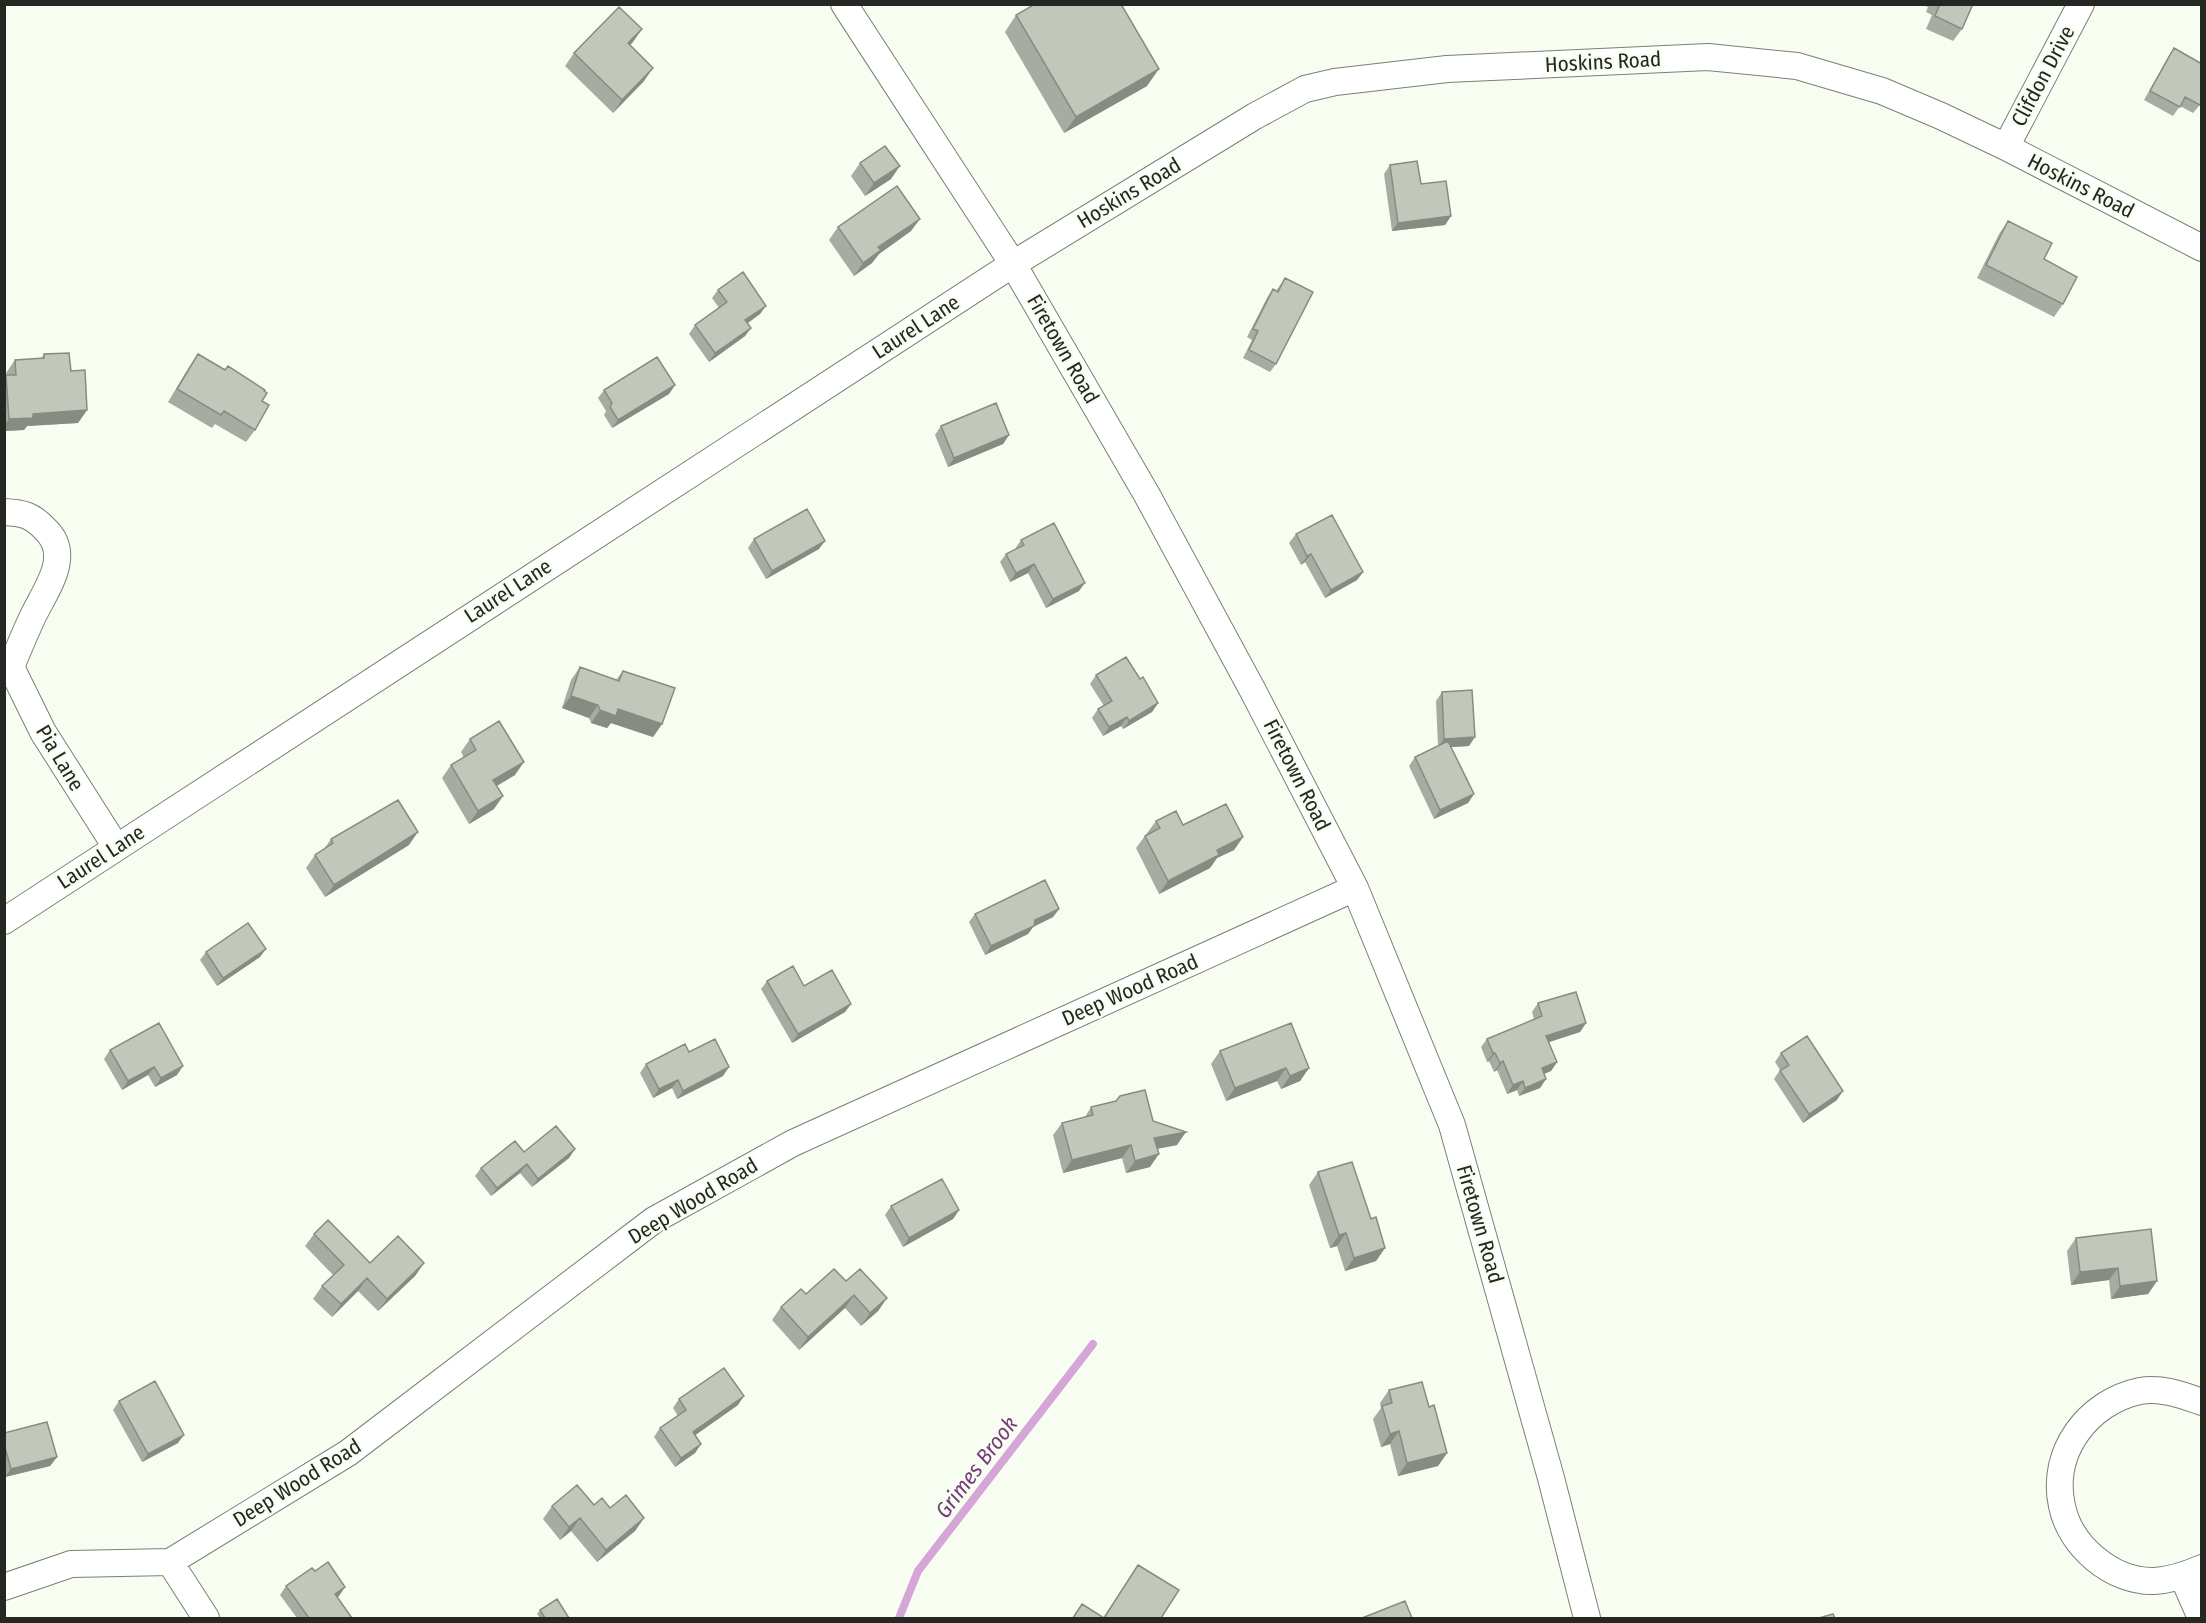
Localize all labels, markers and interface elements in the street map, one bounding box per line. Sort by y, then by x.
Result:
street label: Clifdon Drive [2006,21,2080,131]
street label: Hoskins Road [1544,46,1662,78]
street label: Hoskins Road [2023,148,2139,224]
street label: Hoskins Road [1072,152,1186,234]
street label: Laurel Lane [867,289,965,365]
street label: Firetown Road [1021,290,1105,408]
street label: Laurel Lane [459,553,557,629]
street label: Firetown Road [1258,715,1336,835]
street label: Pia Lane [30,720,90,796]
street label: Laurel Lane [52,819,150,895]
street label: Deep Wood Road [1058,948,1202,1032]
street label: Deep Wood Road [624,1152,762,1250]
street label: Firetown Road [1451,1162,1509,1286]
water label: Grimes Brook [929,1411,1023,1523]
street label: Deep Wood Road [228,1433,366,1533]

